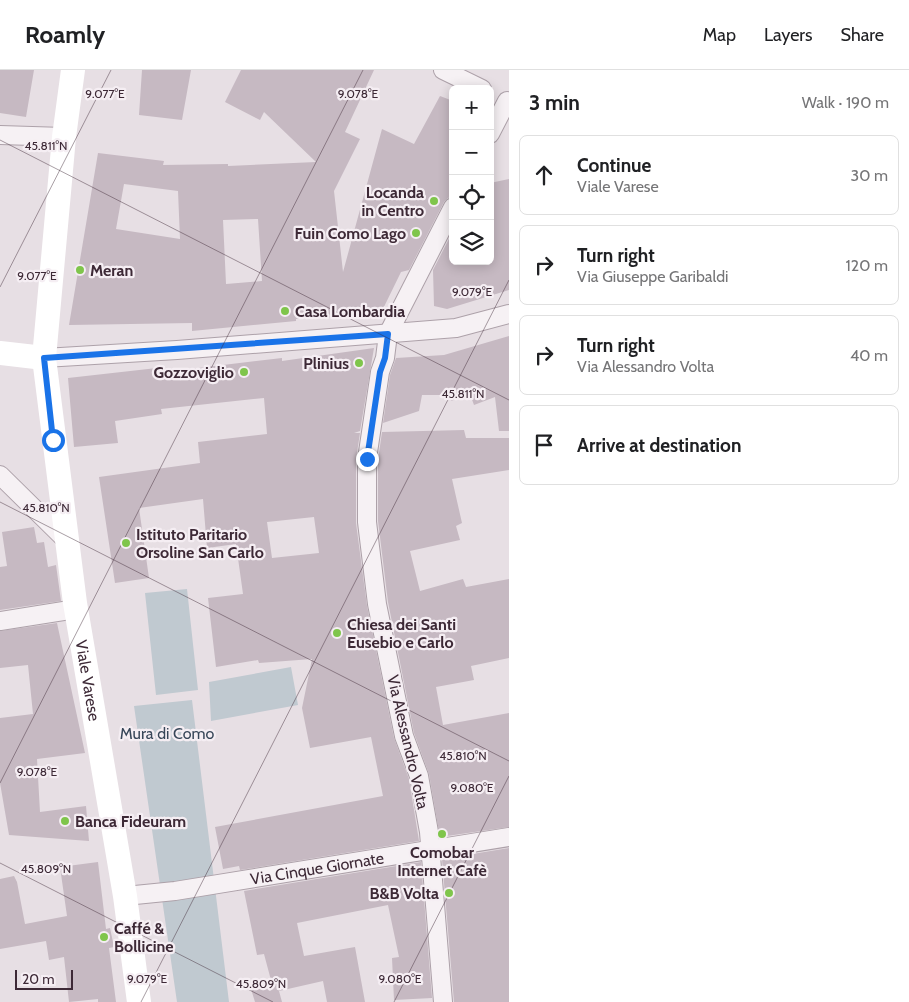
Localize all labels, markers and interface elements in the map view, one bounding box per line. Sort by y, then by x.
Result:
text: Roamly [25,20,105,49]
text: Map [703,24,736,46]
text: Layers [764,24,813,46]
text: Share [841,24,884,46]
map controls [449,85,494,265]
button: + [449,85,494,130]
text: 9.077°E [85,86,125,101]
text: 9.078°E [338,86,379,101]
text: 3 min [529,90,580,115]
text: Walk · 190 m [802,93,889,112]
button: − [449,130,494,175]
text: 45.811°N [25,138,67,153]
text: Continue [577,154,651,177]
icon: ahead [530,161,558,189]
text: 30 m [851,166,888,185]
button: locate [449,175,494,220]
text: Viale Varese [577,177,659,196]
place label: Locanda in Centro [361,183,424,220]
marker: Locanda in Centro [428,195,440,207]
button: layers [449,220,494,265]
place label: Fuin Como Lago [295,224,406,243]
marker: Fuin Como Lago [410,227,422,239]
text: Turn right [577,244,655,267]
icon: right [530,251,558,279]
text: 120 m [846,256,888,275]
place label: Meran [90,261,133,280]
marker: Meran [74,264,86,276]
text: Via Giuseppe Garibaldi [577,267,728,286]
text: 9.077°E [17,268,57,283]
text: 9.079°E [452,284,492,299]
place label: Casa Lombardia [295,302,405,321]
marker: Casa Lombardia [279,305,291,317]
text: Turn right [577,334,655,357]
icon: right [530,341,558,369]
text: 40 m [850,346,888,365]
place label: Plinius [303,354,349,373]
marker: Plinius [353,357,365,369]
text: Via Alessandro Volta [577,357,714,376]
place label: Gozzoviglio [154,363,234,382]
marker: Gozzoviglio [238,366,250,378]
text: 45.811°N [442,386,484,401]
route start [42,429,65,452]
icon: arrive [530,431,558,459]
text: Arrive at destination [577,434,741,457]
route end [356,448,379,471]
text: 45.810°N [22,500,70,515]
place label: Istituto Paritario Orsoline San Carlo [136,525,264,562]
marker: Istituto Paritario Orsoline San Carlo [120,537,132,549]
place label: Chiesa dei Santi Eusebio e Carlo [347,615,456,652]
marker: Chiesa dei Santi Eusebio e Carlo [331,627,343,639]
street label: Viale Varese [72,639,104,722]
street label: Via Alessandro Volta [383,673,433,811]
park label: Mura di Como [120,724,214,743]
text: 45.810°N [439,748,487,763]
text: 9.078°E [17,764,58,779]
text: 9.080°E [450,780,494,795]
place label: Banca Fideuram [75,812,186,831]
marker: Banca Fideuram [59,815,71,827]
marker: Comobar Internet Cafè [436,828,448,840]
place label: Comobar Internet Cafè [397,843,487,880]
street label: Via Cinque Giornate [249,848,385,888]
text: 45.809°N [21,861,71,876]
place label: B&B Volta [370,884,439,903]
marker: B&B Volta [443,887,455,899]
place label: Caffé & Bollicine [114,919,174,956]
marker: Caffé & Bollicine [98,931,110,943]
scale bar [15,967,72,990]
text: 20 m [22,970,55,988]
text: 9.079°E [127,971,167,986]
text: 9.080°E [378,971,422,986]
text: 45.809°N [236,976,286,991]

